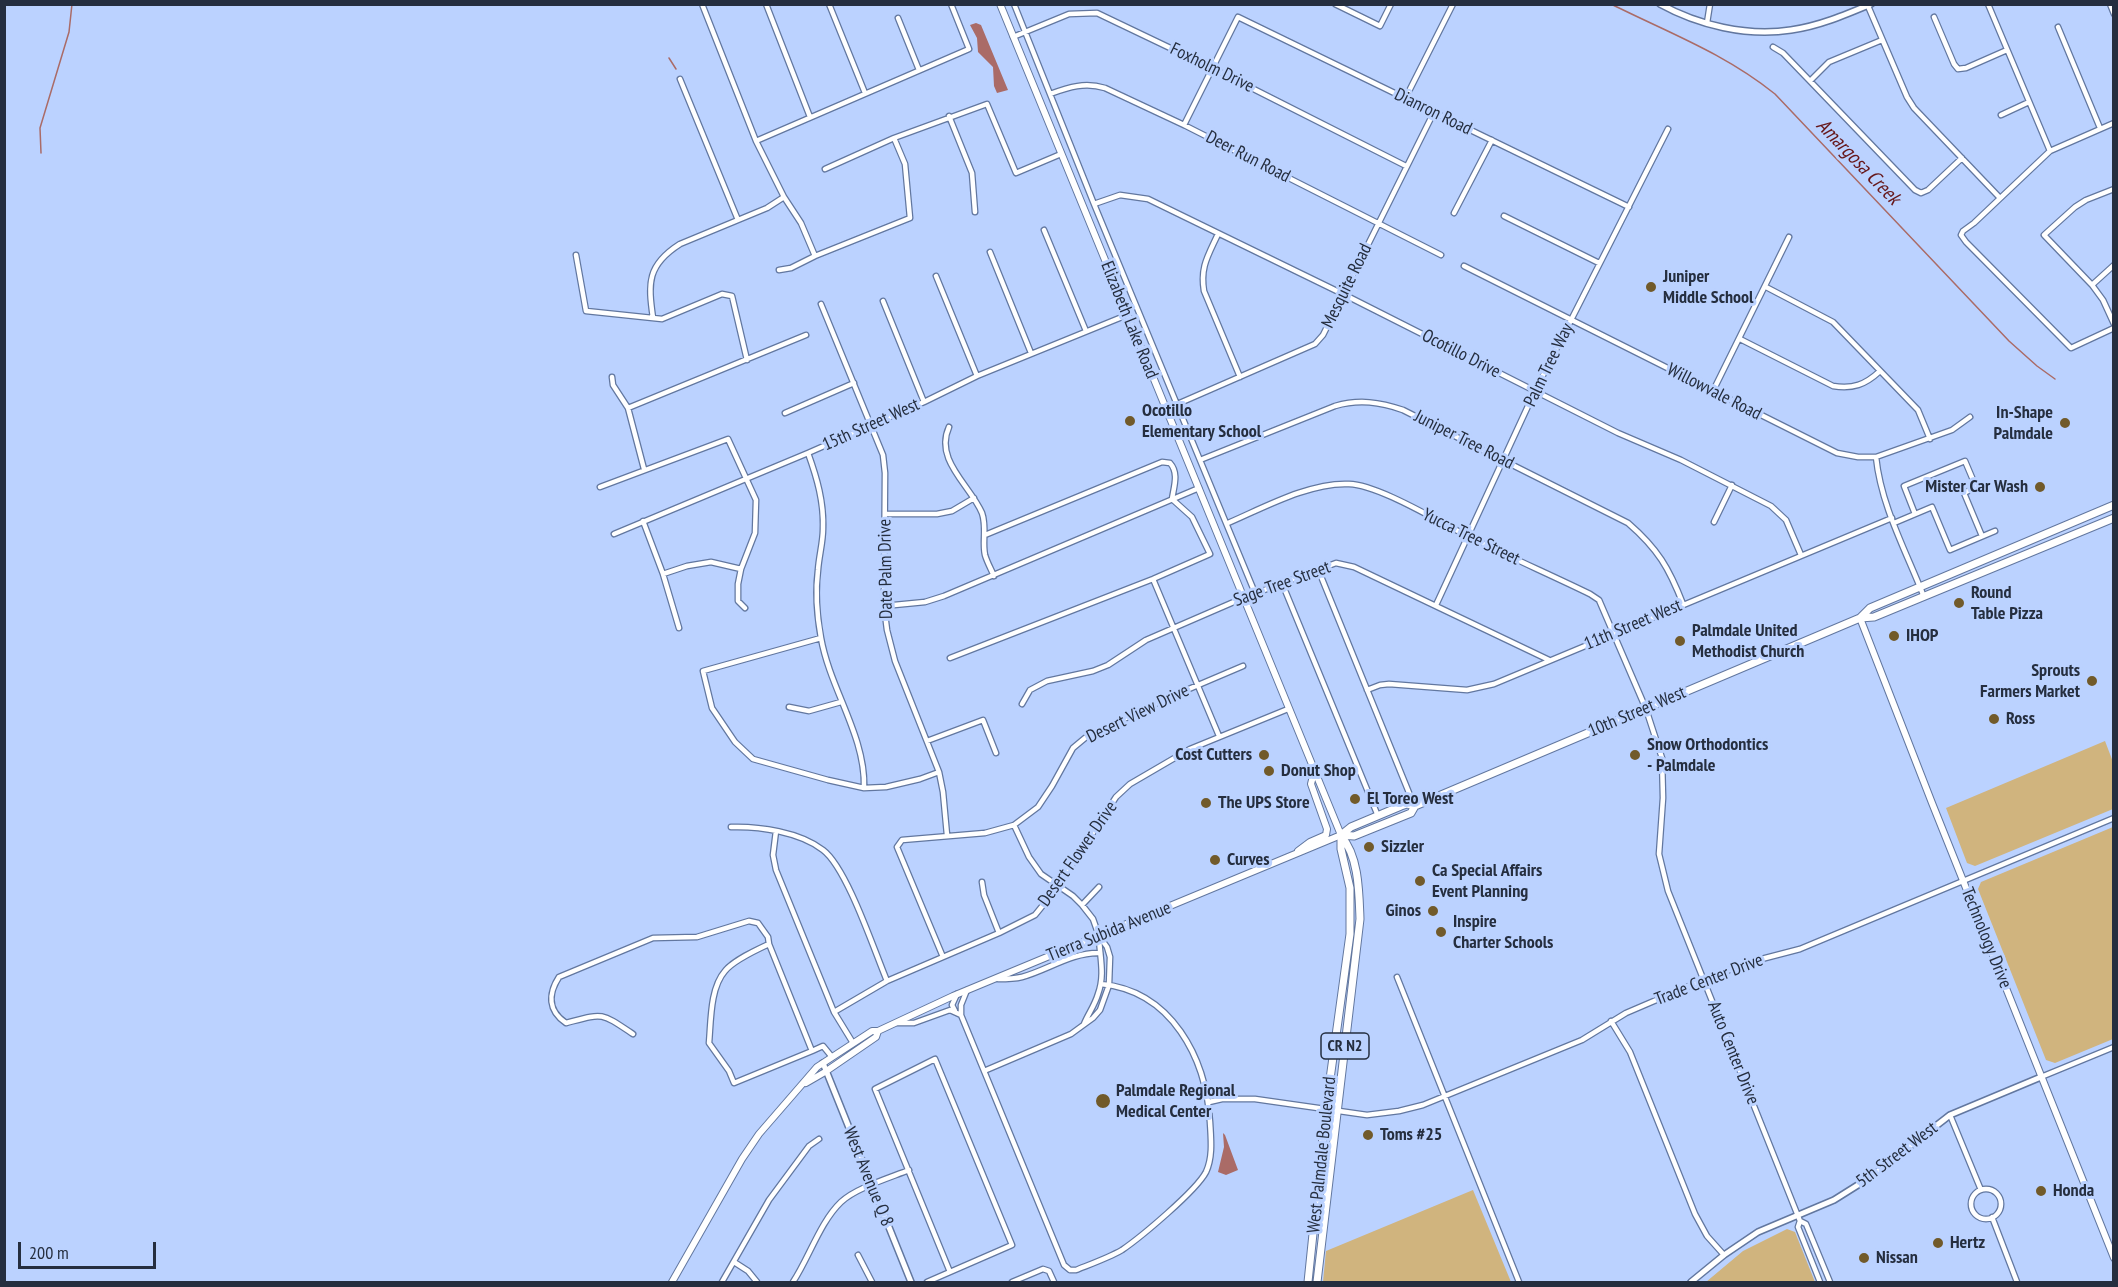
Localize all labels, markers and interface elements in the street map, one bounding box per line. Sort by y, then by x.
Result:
street label: Foxholm Drive [1167,38,1257,98]
street label: Dianron Road [1391,84,1475,140]
water label: Amargosa Creek [1811,114,1905,210]
street label: Deer Run Road [1202,127,1294,187]
street label: Mesquite Road [1317,240,1377,332]
street label: Elizabeth Lake Road [1096,258,1162,382]
place label: Juniper Middle School [1663,266,1753,308]
marker: Juniper Middle School [1644,280,1658,294]
street label: Palm Tree Way [1520,320,1578,410]
street label: Ocotillo Drive [1418,325,1504,383]
street label: Willowvale Road [1663,359,1765,425]
street label: 15th Street West [819,394,923,456]
place label: Ocotillo Elementary School [1142,400,1261,442]
place label: In-Shape Palmdale [1994,402,2053,444]
street label: Juniper Tree Road [1411,406,1517,474]
marker: Ocotillo Elementary School [1123,414,1137,428]
marker: In-Shape Palmdale [2058,416,2072,430]
place label: Mister Car Wash [1925,476,2028,498]
marker: Mister Car Wash [2033,480,2047,494]
street label: Yucca Tree Street [1419,504,1523,570]
street label: Date Palm Drive [874,519,898,619]
street label: Sage Tree Street [1231,557,1333,611]
place label: Round Table Pizza [1971,582,2043,624]
street label: 11th Street West [1581,595,1685,655]
marker: Round Table Pizza [1952,596,1966,610]
place label: Palmdale United Methodist Church [1692,620,1804,662]
place label: IHOP [1906,625,1938,647]
marker: IHOP [1887,629,1901,643]
marker: Palmdale United Methodist Church [1673,634,1687,648]
place label: Sprouts Farmers Market [1980,660,2080,702]
marker: Sprouts Farmers Market [2085,674,2099,688]
street label: Desert View Drive [1083,680,1193,748]
street label: 10th Street West [1585,682,1689,742]
place label: Ross [2006,708,2035,730]
marker: Ross [1987,712,2001,726]
place label: Snow Orthodontics - Palmdale [1647,734,1768,777]
place label: Cost Cutters [1175,744,1252,766]
marker: Cost Cutters [1257,748,1271,762]
marker: Snow Orthodontics - Palmdale [1628,748,1642,762]
place label: Donut Shop [1281,760,1356,782]
marker: Donut Shop [1262,764,1276,778]
place label: El Toreo West [1367,788,1453,810]
place label: The UPS Store [1218,792,1310,814]
marker: El Toreo West [1348,792,1362,806]
marker: The UPS Store [1199,796,1213,810]
street label: Desert Flower Drive [1034,797,1122,911]
place label: Sizzler [1381,836,1424,858]
marker: Sizzler [1362,840,1376,854]
place label: Curves [1227,849,1269,871]
marker: Curves [1208,853,1222,867]
place label: Ca Special Affairs Event Planning [1432,860,1542,902]
marker: Ca Special Affairs Event Planning [1413,874,1427,888]
street label: Technology Drive [1956,885,2016,991]
street label: Tierra Subida Avenue [1044,897,1174,967]
place label: Ginos [1386,900,1421,922]
marker: Ginos [1426,904,1440,918]
place label: Inspire Charter Schools [1453,911,1553,954]
marker: Inspire Charter Schools [1434,925,1448,939]
street label: Trade Center Drive [1652,949,1766,1011]
street label: Auto Center Drive [1702,998,1764,1108]
road number: CR N2 [1321,1033,1369,1059]
street label: West Palmdale Boulevard [1303,1076,1341,1234]
place label: Palmdale Regional Medical Center [1116,1080,1235,1122]
marker: Palmdale Regional Medical Center [1094,1092,1112,1110]
street label: 5th Street West [1852,1118,1942,1192]
street label: West Avenue Q 8 [838,1124,898,1230]
place label: Toms #25 [1380,1124,1442,1146]
marker: Toms #25 [1361,1128,1375,1142]
place label: Honda [2053,1180,2094,1202]
marker: Honda [2034,1184,2048,1198]
scale bar [21,1230,159,1268]
place label: Hertz [1950,1232,1985,1254]
marker: Hertz [1931,1236,1945,1250]
text: 200 m [29,1241,69,1264]
place label: Nissan [1876,1247,1918,1269]
marker: Nissan [1857,1251,1871,1265]

